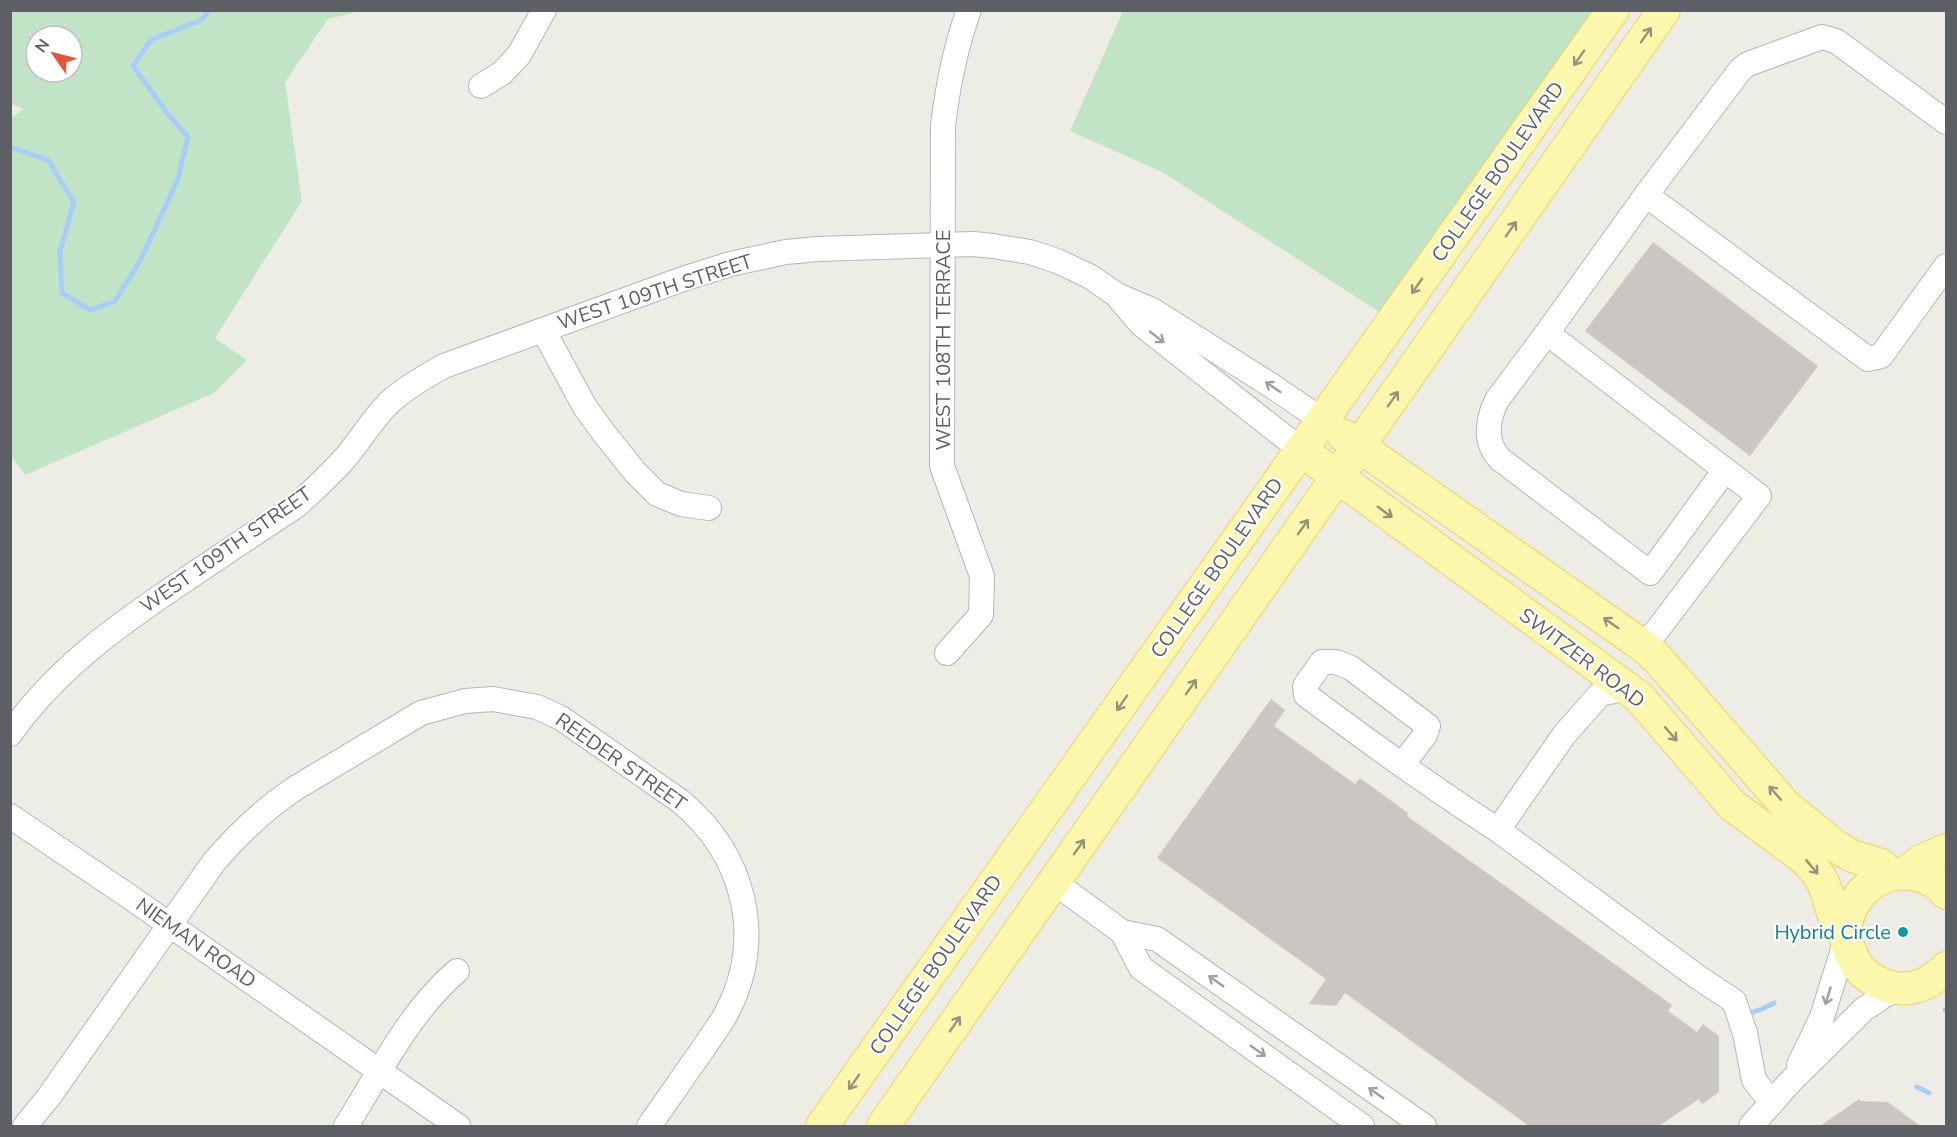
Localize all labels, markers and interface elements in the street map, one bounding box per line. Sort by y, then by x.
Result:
north arrow [24,24,84,84]
one-way arrow [1640,28,1653,44]
text: N [30,35,55,57]
one-way arrow [1573,50,1585,66]
street label: COLLEGE BOULEVARD [1425,76,1571,268]
one-way arrow [1505,222,1517,238]
street label: WEST 108TH TERRACE [930,230,957,450]
street label: WEST 109TH STREET [554,248,756,336]
one-way arrow [1411,277,1423,293]
one-way arrow [1149,331,1165,344]
one-way arrow [1266,381,1282,393]
one-way arrow [1387,391,1399,407]
street label: COLLEGE BOULEVARD [1144,472,1290,664]
street label: WEST 109TH STREET [135,481,317,619]
one-way arrow [1376,506,1392,518]
one-way arrow [1297,520,1309,536]
street label: SWITZER ROAD [1514,602,1650,714]
one-way arrow [1604,617,1620,629]
one-way arrow [1185,679,1197,696]
one-way arrow [1116,695,1128,711]
street label: REEDER STREET [550,707,692,817]
one-way arrow [1664,726,1678,741]
one-way arrow [1768,786,1782,801]
one-way arrow [1073,839,1085,855]
one-way arrow [1805,859,1818,875]
street label: COLLEGE BOULEVARD [863,869,1009,1061]
street label: NIEMAN ROAD [131,892,261,994]
place label: Hybrid Circle [1774,919,1891,946]
marker: Hybrid Circle [1896,925,1910,939]
one-way arrow [1209,975,1225,987]
one-way arrow [1822,986,1833,1005]
one-way arrow [949,1016,961,1032]
one-way arrow [1250,1045,1266,1057]
one-way arrow [848,1073,860,1089]
one-way arrow [1368,1087,1384,1099]

